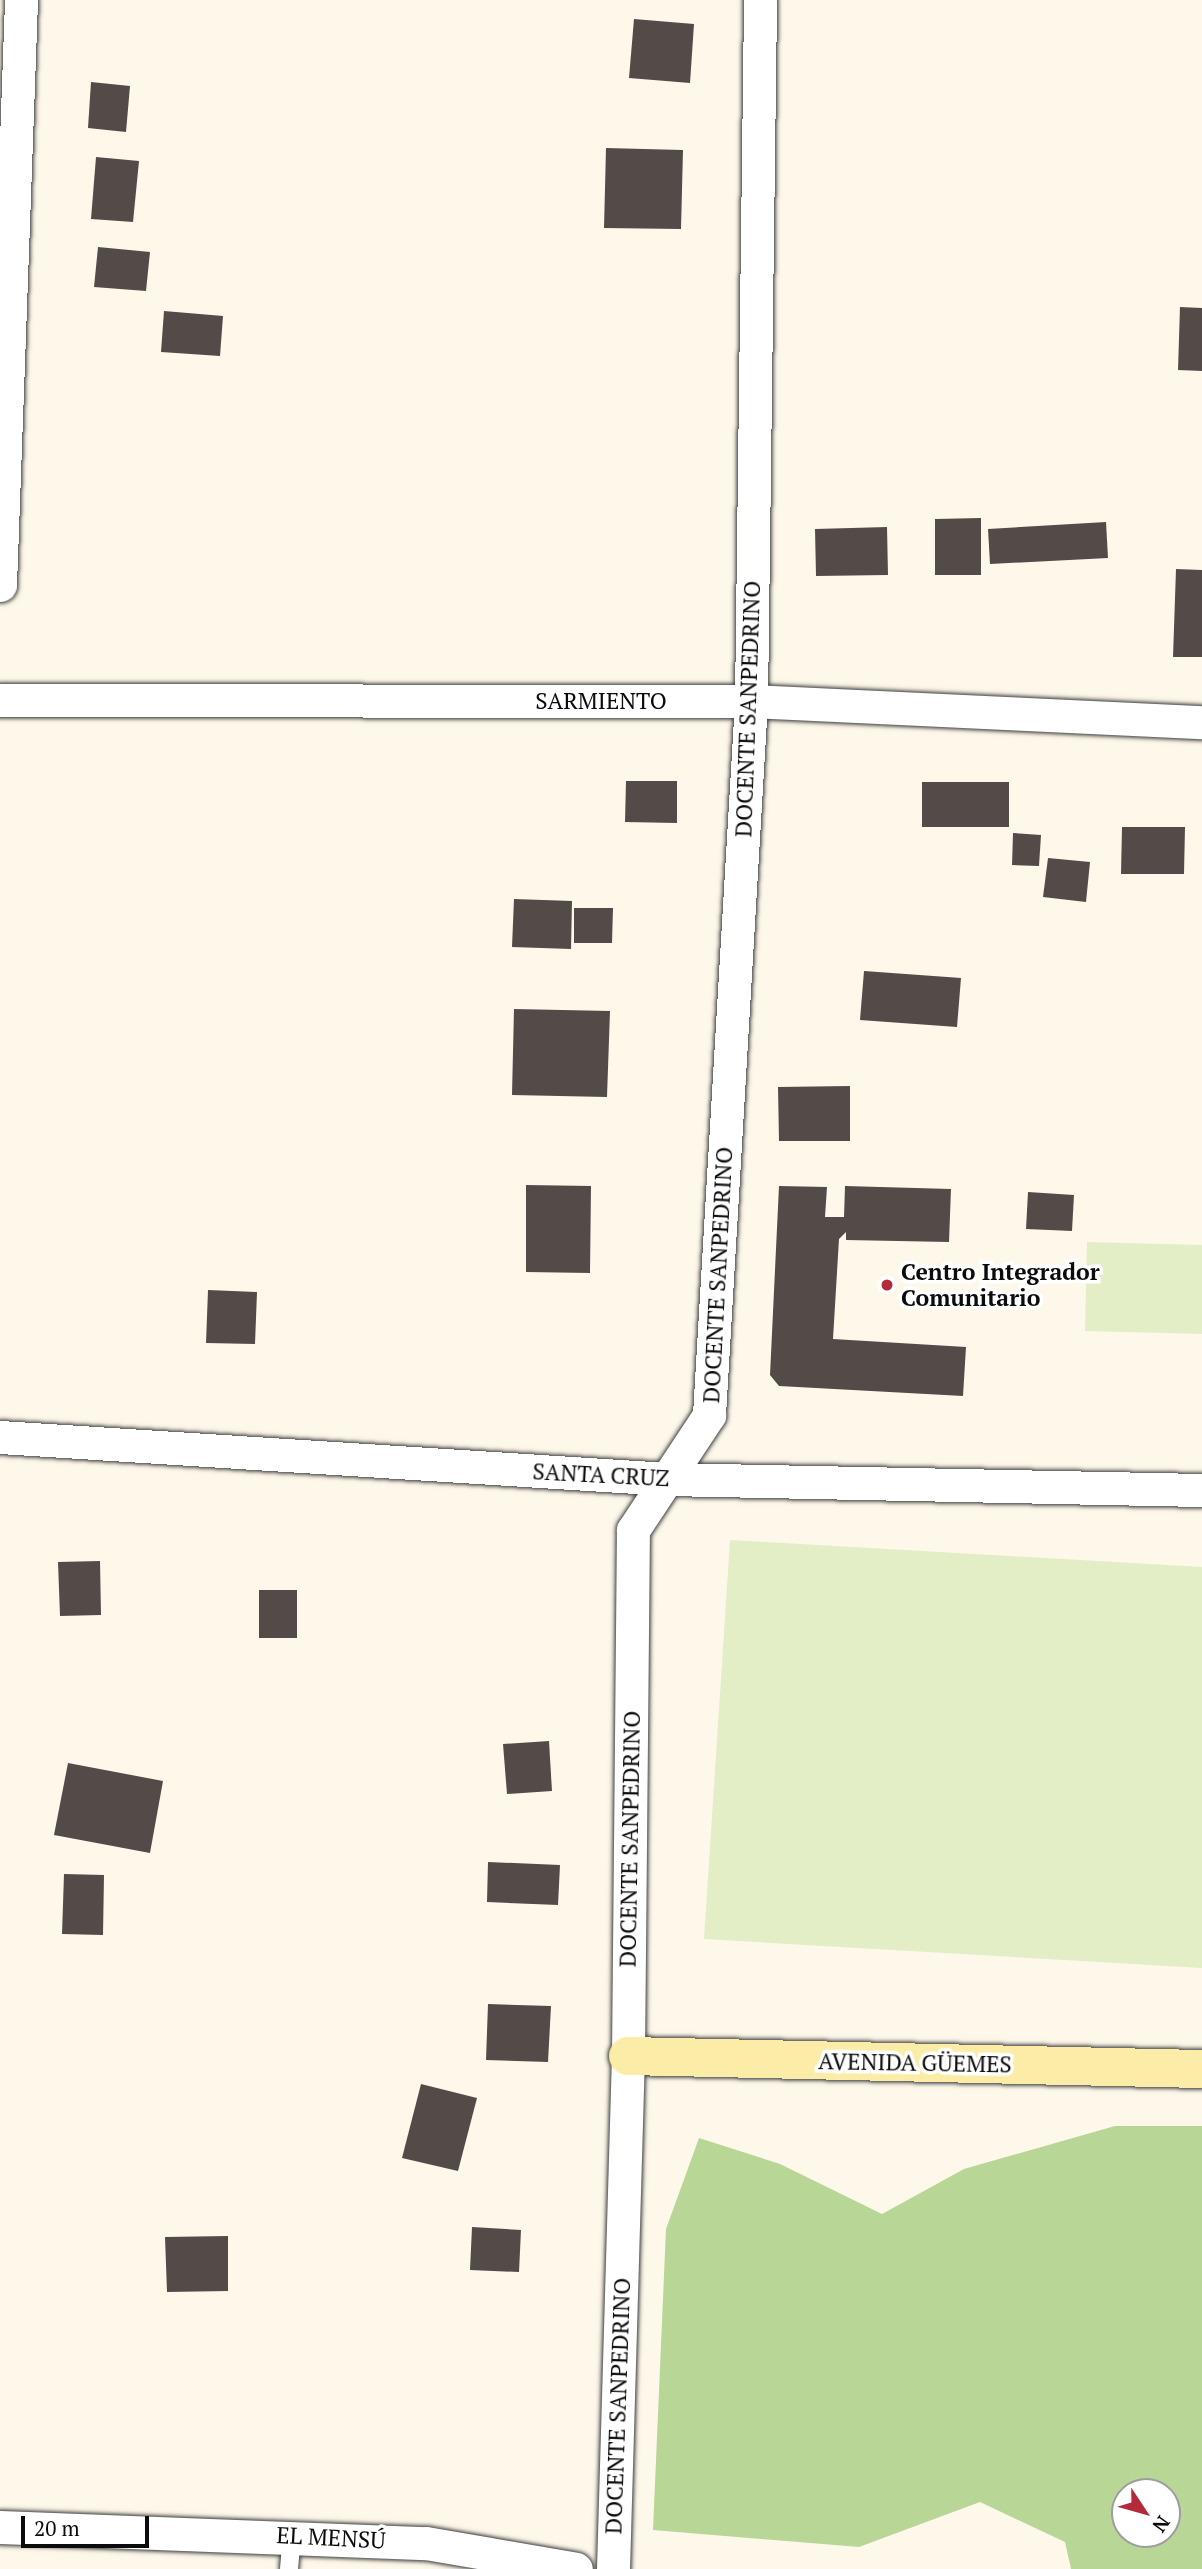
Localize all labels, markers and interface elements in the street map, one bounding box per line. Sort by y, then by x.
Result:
street label: DOCENTE SANPEDRINO [730,580,766,838]
street label: SARMIENTO [535,687,667,715]
street label: DOCENTE SANPEDRINO [698,1146,738,1404]
place label: Centro Integrador Comunitario [901,1258,1100,1312]
marker: Centro Integrador Comunitario [879,1277,895,1293]
street label: SANTA CRUZ [532,1458,670,1492]
street label: DOCENTE SANPEDRINO [614,1711,646,1967]
street label: AVENIDA GÜEMES [818,2048,1012,2078]
street label: DOCENTE SANPEDRINO [600,2277,636,2535]
north arrow [1111,2478,1181,2548]
scale bar [24,2502,152,2546]
text: N [1147,2511,1176,2538]
text: 20 m [34,2514,80,2542]
street label: EL MENSÚ [276,2521,386,2555]

